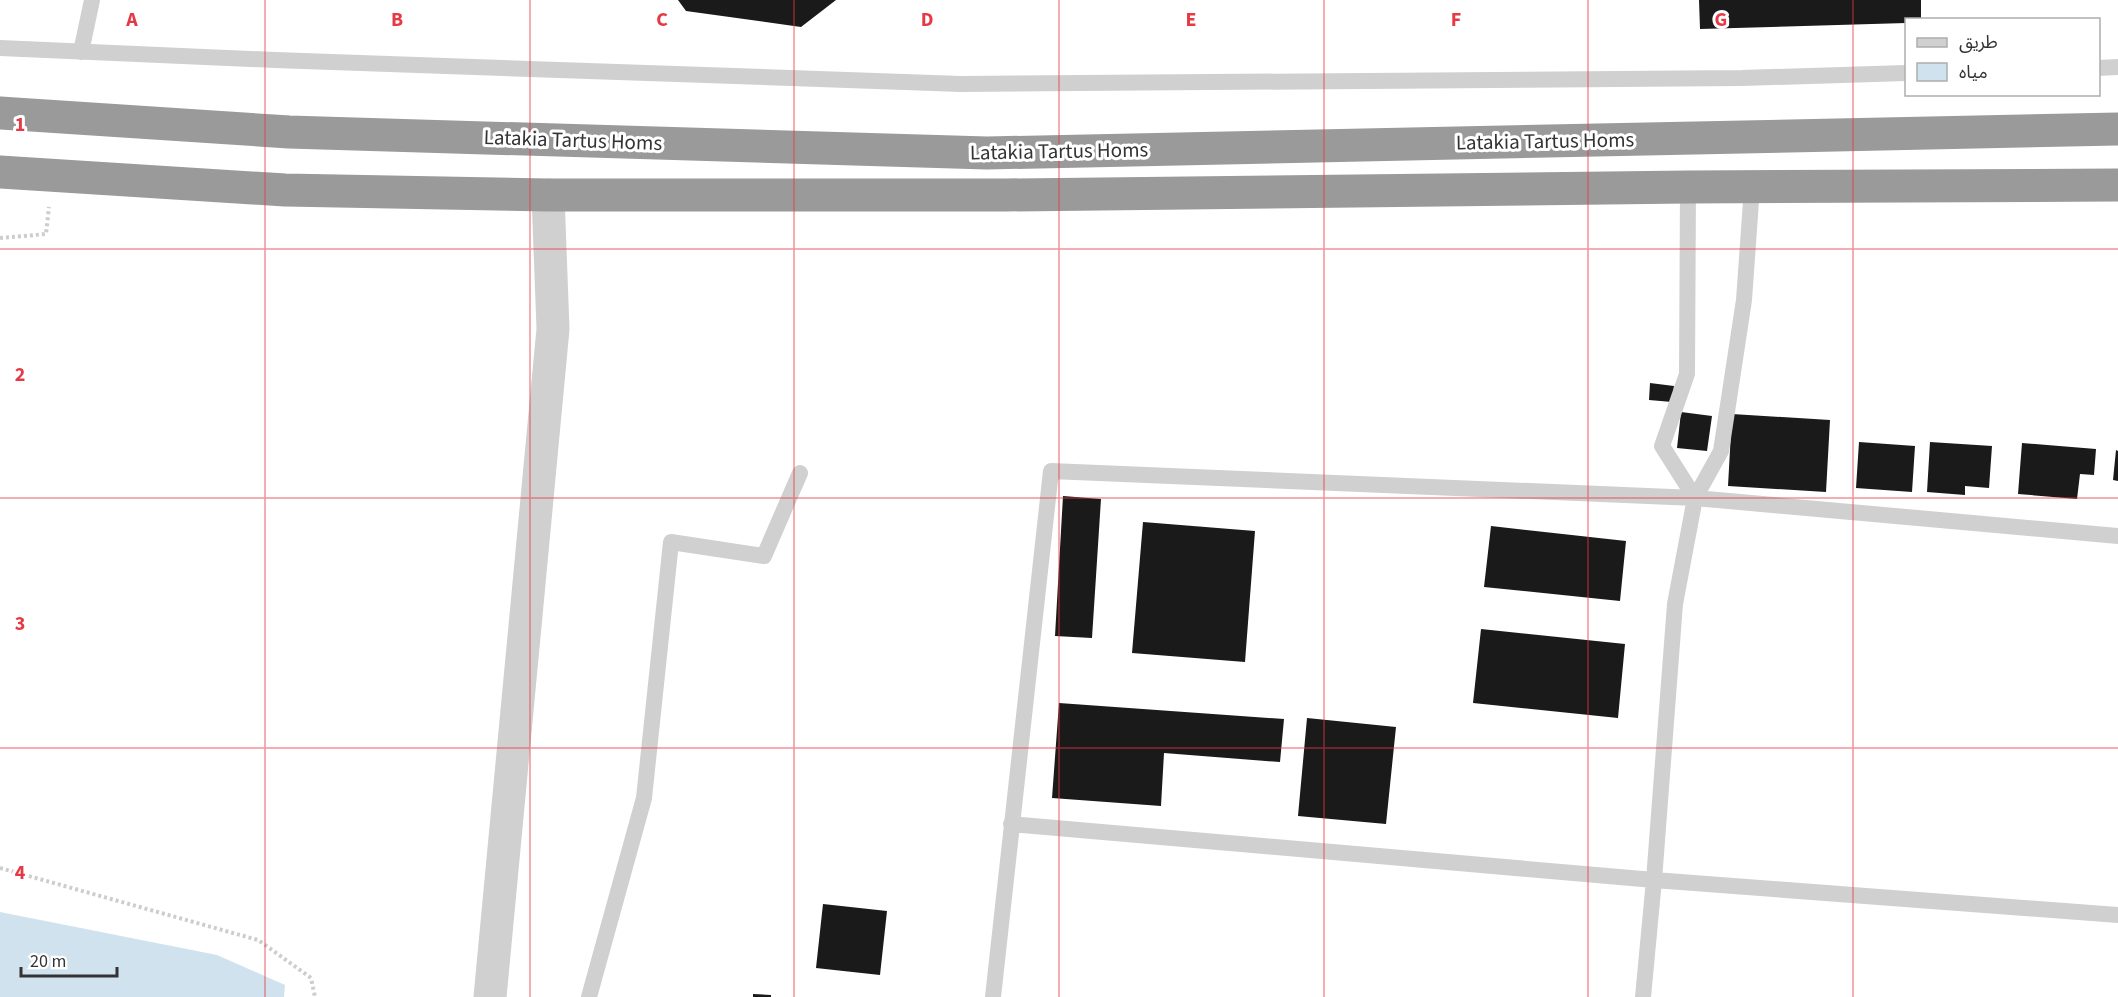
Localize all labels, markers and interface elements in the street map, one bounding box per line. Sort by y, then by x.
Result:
text: A [125,6,138,34]
text: B [391,6,403,34]
text: C [656,6,668,34]
text: D [921,6,933,34]
text: E [1186,6,1196,34]
text: F [1451,6,1461,34]
text: G [1715,6,1727,34]
legend [1905,18,2100,96]
text: طريق [1959,30,1998,55]
text: مياه [1959,60,1988,85]
text: 1 [15,111,25,139]
street label: Latakia Tartus Homs [483,122,663,158]
street label: Latakia Tartus Homs [1456,124,1635,158]
street label: Latakia Tartus Homs [970,134,1149,168]
text: 2 [15,361,25,389]
text: 3 [15,610,25,638]
text: 4 [15,859,26,887]
scale bar [21,940,117,978]
text: 20 m [30,949,66,974]

